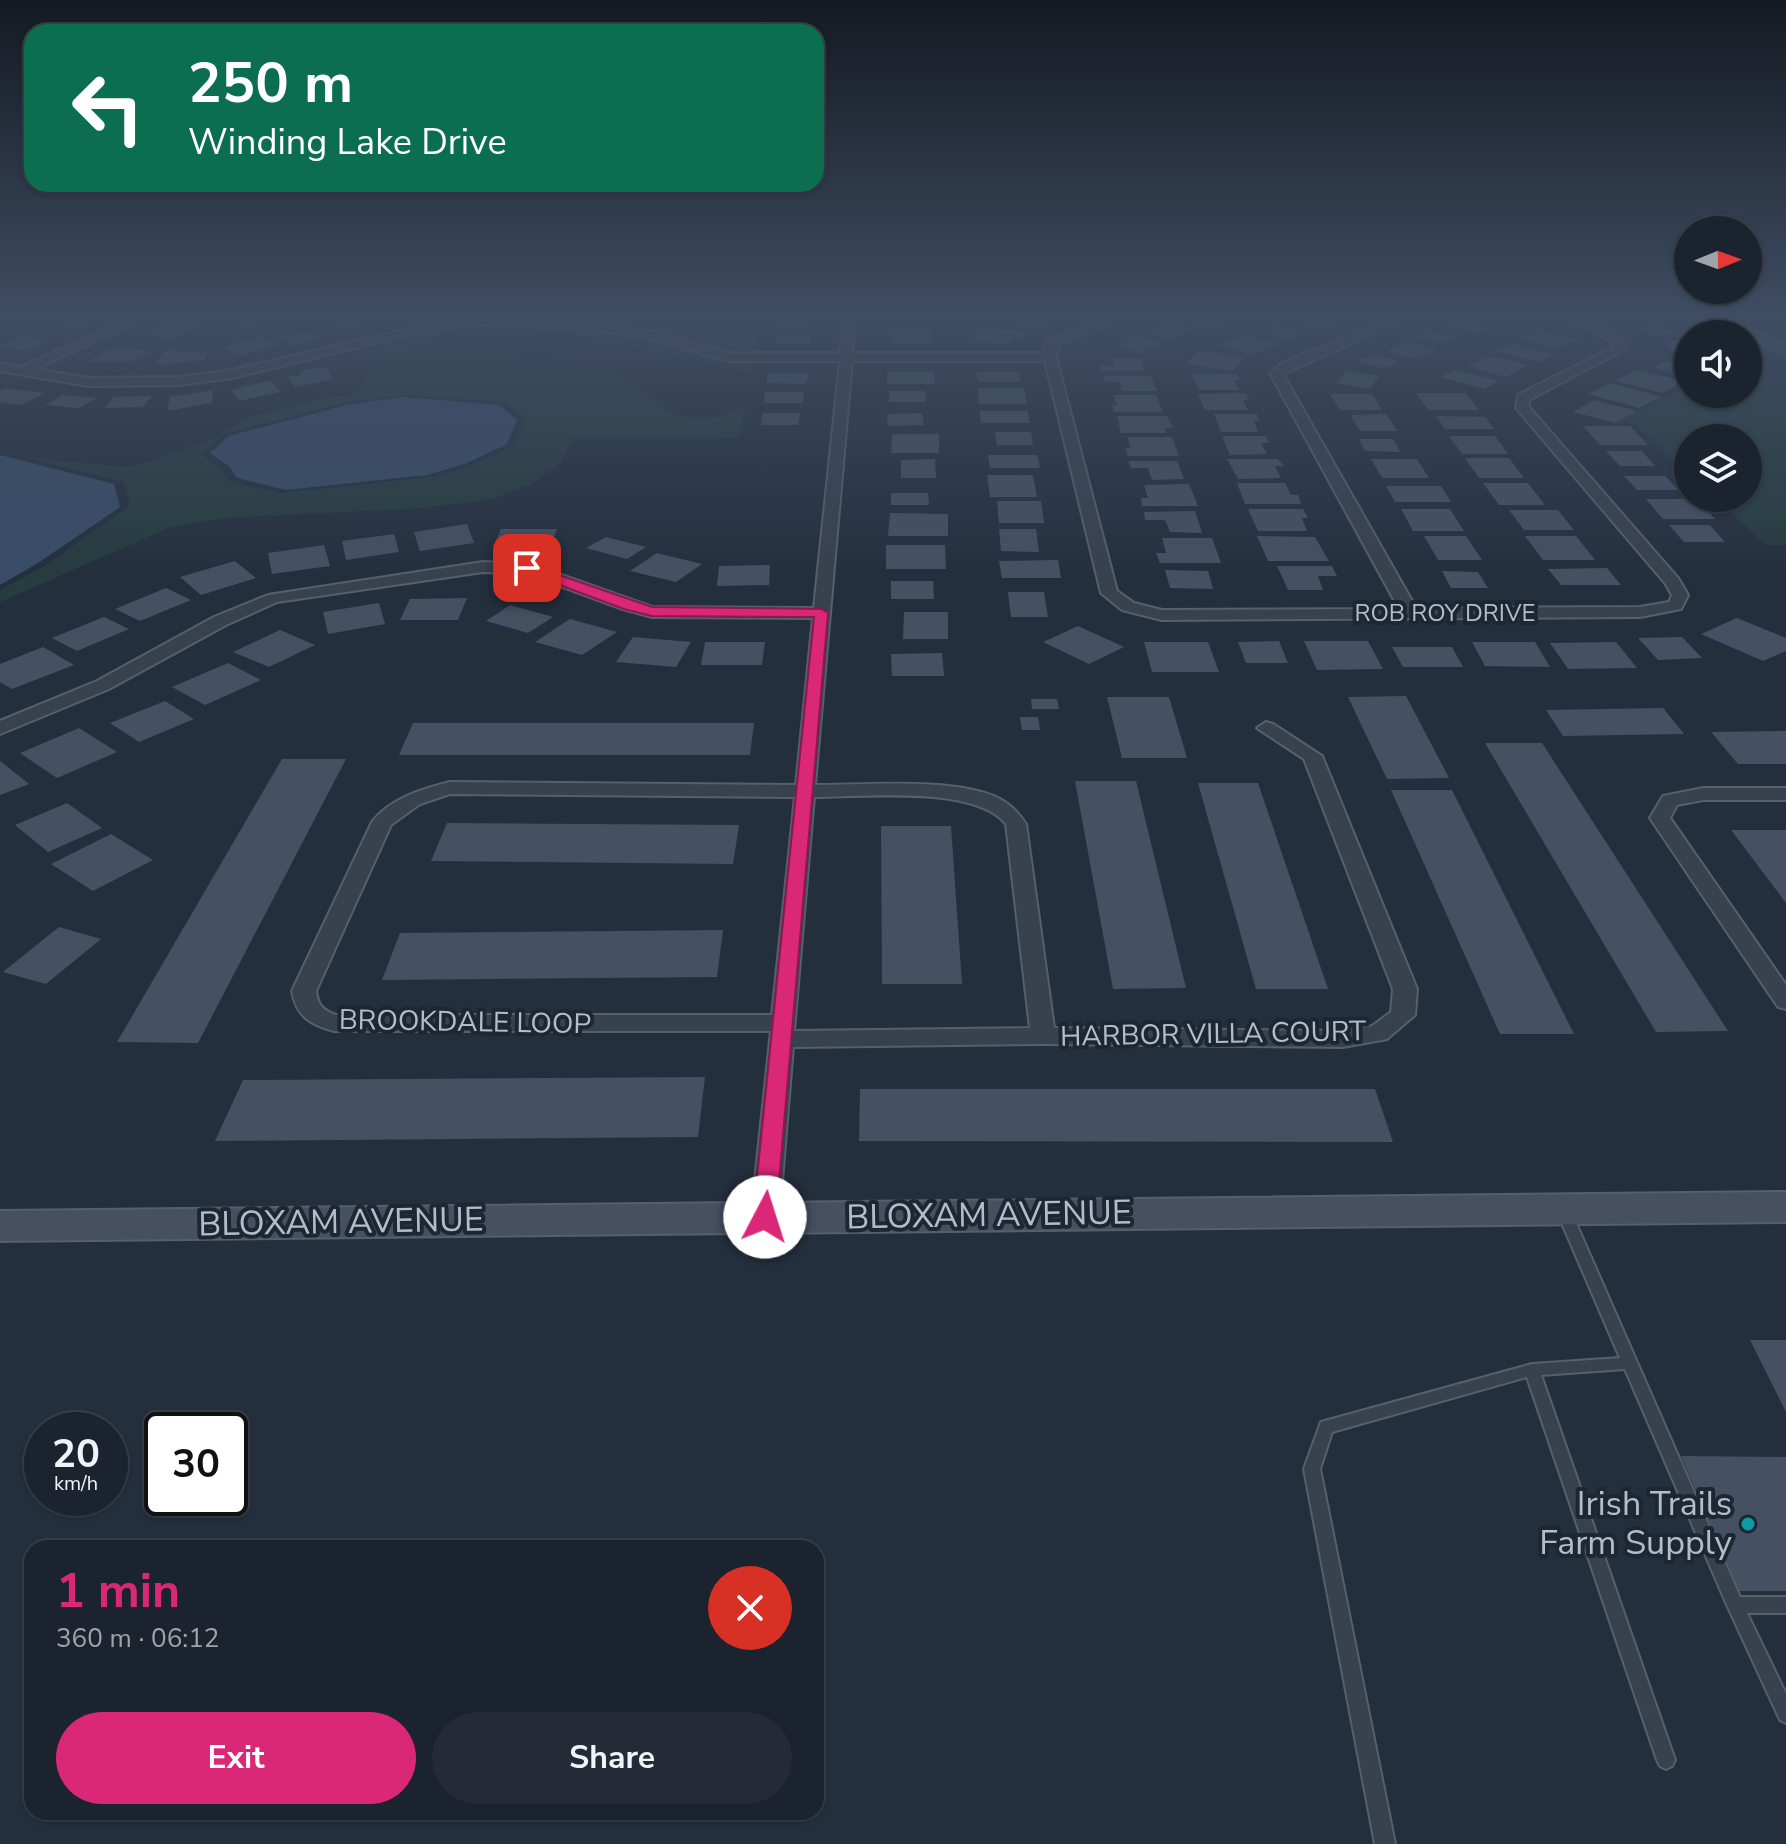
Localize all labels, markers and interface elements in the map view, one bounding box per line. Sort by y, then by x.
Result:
text: 250 m [188,45,353,122]
icon: left [56,56,160,160]
text: Winding Lake Drive [188,118,507,167]
north arrow [1674,216,1762,304]
map controls [1674,216,1762,512]
button: sound [1674,320,1762,408]
button: layers [1674,424,1762,512]
pin [493,534,561,602]
icon: arrive [505,546,549,590]
street label: ROB ROY DRIVE [1354,597,1536,629]
street label: BROOKDALE LOOP [338,1001,592,1043]
street label: HARBOR VILLA COURT [1060,1012,1366,1056]
position arrow [723,1175,807,1259]
street label: BLOXAM AVENUE [846,1190,1132,1240]
street label: BLOXAM AVENUE [198,1197,484,1247]
speed limit sign: 30 [144,1412,248,1516]
text: 20 [52,1427,100,1481]
text: km/h [54,1470,98,1497]
place label: Irish Trails Farm Supply [1539,1481,1733,1566]
marker: Irish Trails Farm Supply [1739,1515,1757,1533]
text: 1 min [56,1558,180,1624]
button: close [708,1566,792,1650]
text: 360 m · 06:12 [56,1621,219,1656]
button: Exit [56,1712,416,1804]
button: Share [432,1712,792,1804]

